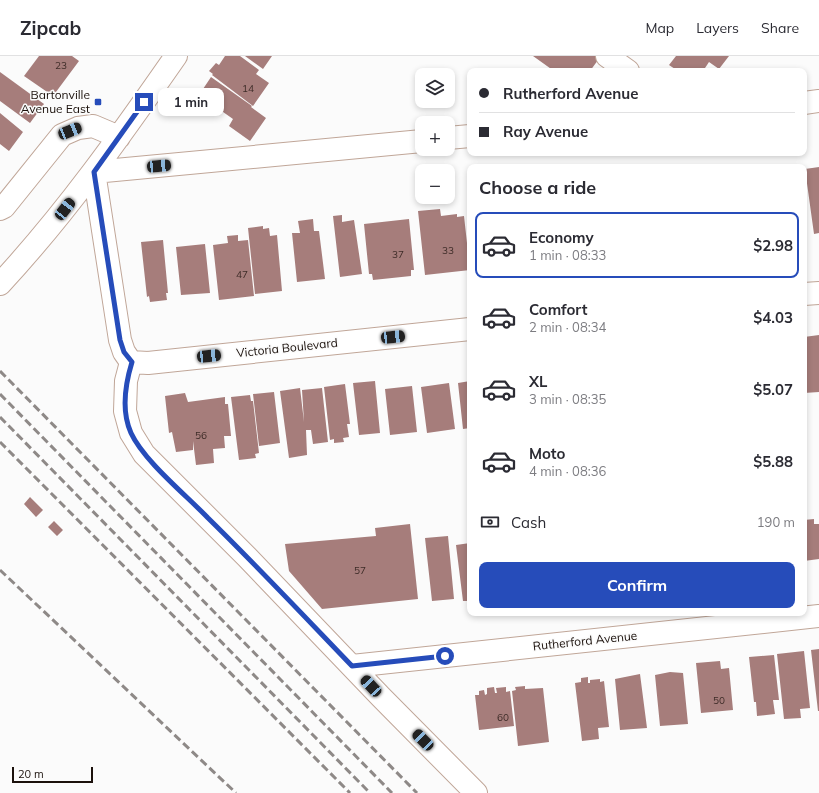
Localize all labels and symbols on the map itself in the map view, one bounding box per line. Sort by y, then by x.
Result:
house number: 23 [55,59,67,72]
house number: 14 [242,82,254,95]
place label: Bartonville Avenue East [21,87,90,116]
callout: 1 min [158,88,224,116]
route end [135,93,153,111]
marker: Bartonville Avenue East [93,97,103,107]
car [57,121,83,141]
car [147,159,171,173]
car [53,196,77,222]
house number: 33 [442,244,454,257]
house number: 37 [392,248,404,261]
house number: 47 [236,268,248,281]
car [380,330,406,344]
street label: Victoria Boulevard [235,335,338,360]
car [196,349,222,363]
house number: 56 [195,429,207,442]
house number: 57 [354,564,366,577]
street label: Rutherford Avenue [532,628,638,653]
route start [436,647,454,665]
car [358,673,384,699]
house number: 50 [713,694,725,707]
house number: 60 [497,711,509,724]
car [410,727,436,753]
scale bar [12,765,93,784]

